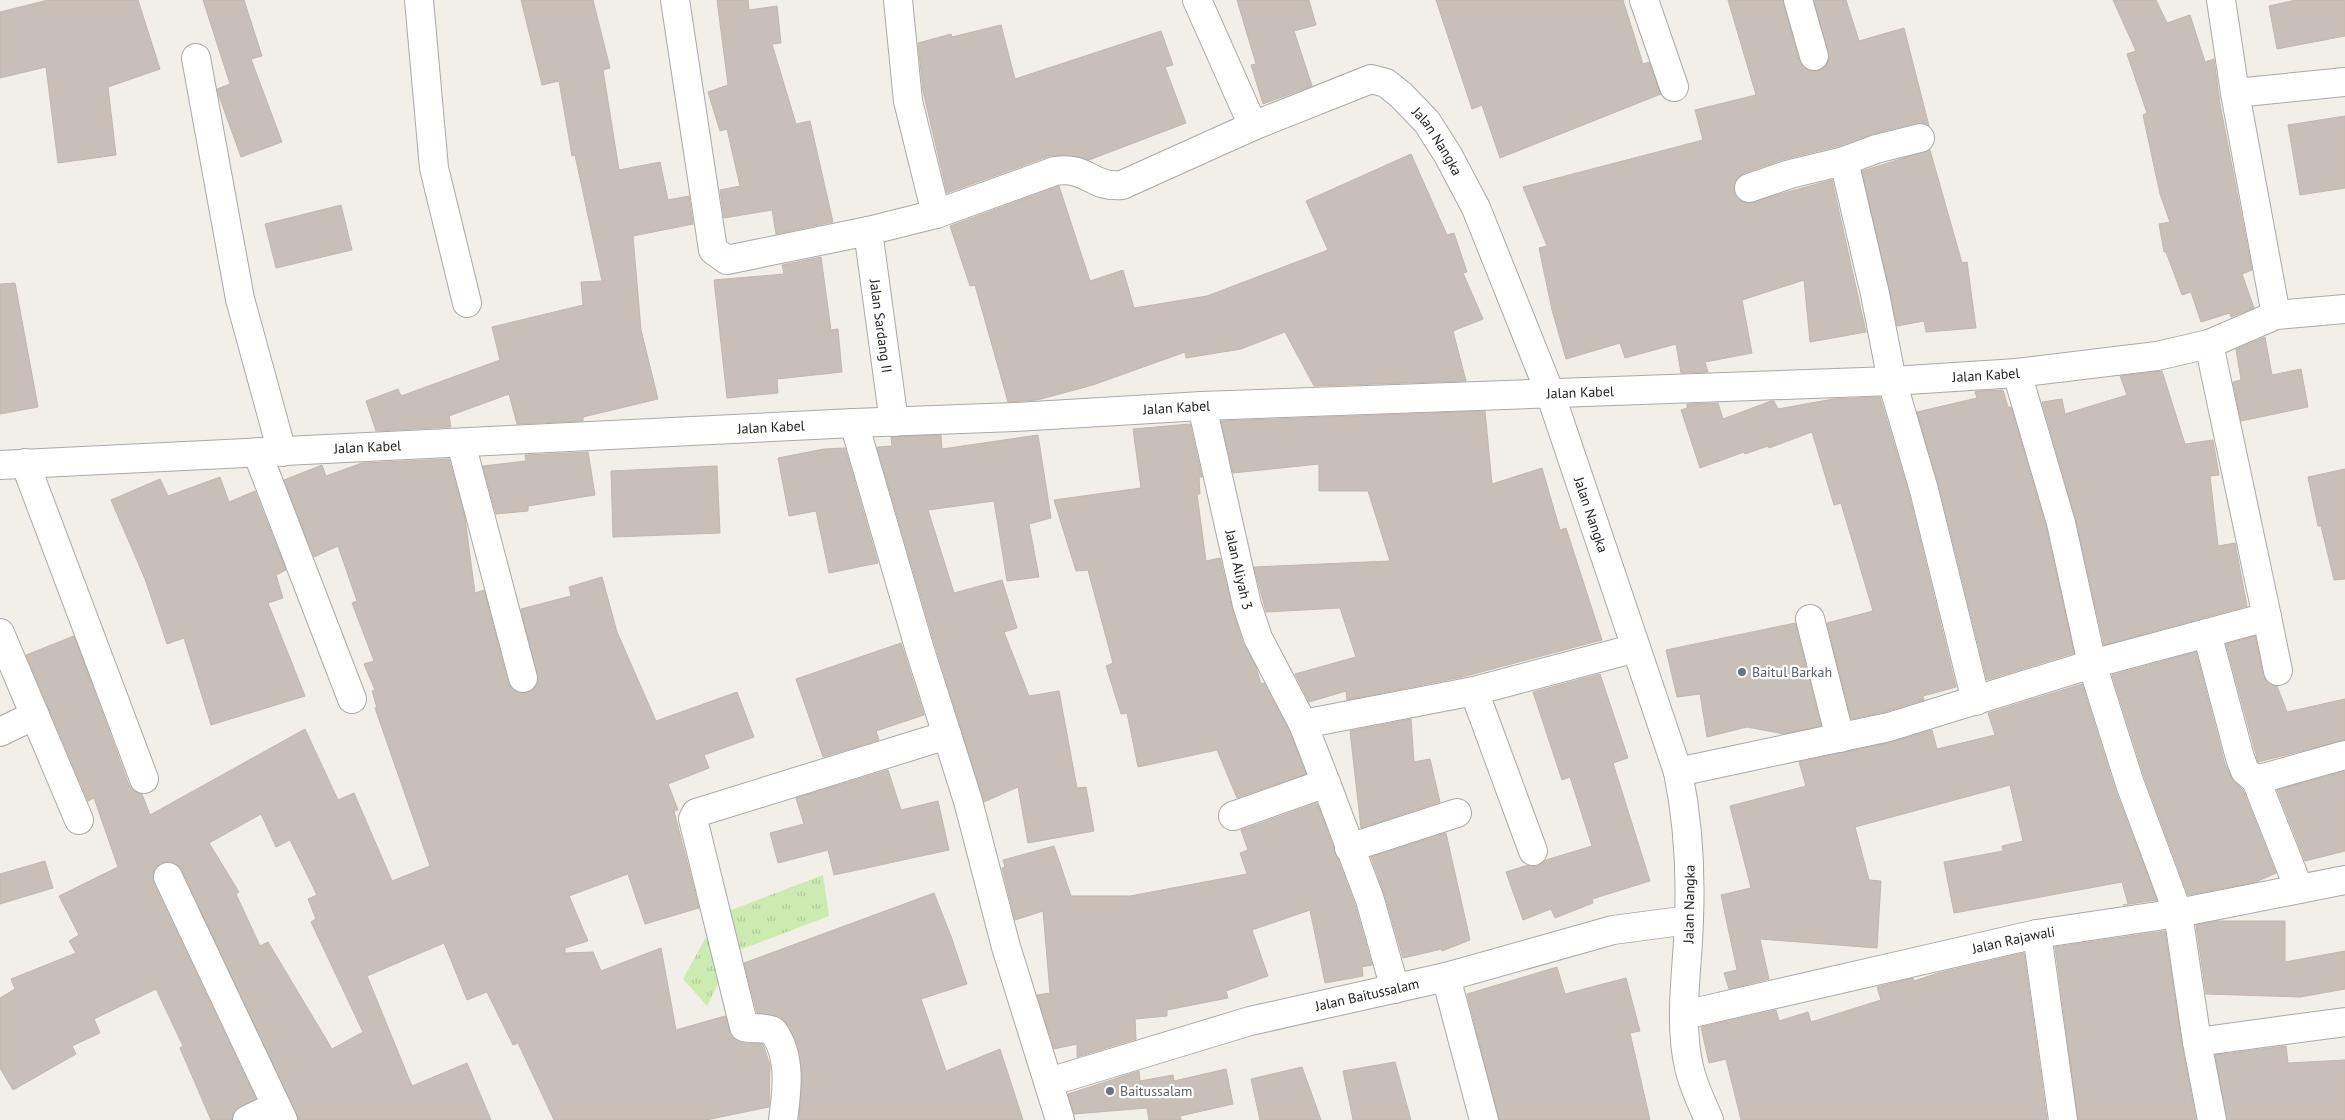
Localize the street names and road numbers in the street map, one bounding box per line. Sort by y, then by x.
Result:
street label: Jalan Nangka [1408,102,1466,179]
street label: Jalan Sardang II [866,277,896,374]
street label: Jalan Kabel [1951,364,2021,386]
street label: Jalan Kabel [1545,382,1614,403]
street label: Jalan Kabel [1141,397,1211,419]
street label: Jalan Kabel [736,416,805,438]
street label: Jalan Kabel [332,436,402,458]
street label: Jalan Nangka [1570,474,1612,555]
street label: Jalan Aliyah 3 [1221,527,1257,612]
street label: Jalan Nangka [1679,864,1699,944]
street label: Jalan Rajawali [1969,922,2056,958]
street label: Jalan Baitussalam [1312,974,1421,1015]

